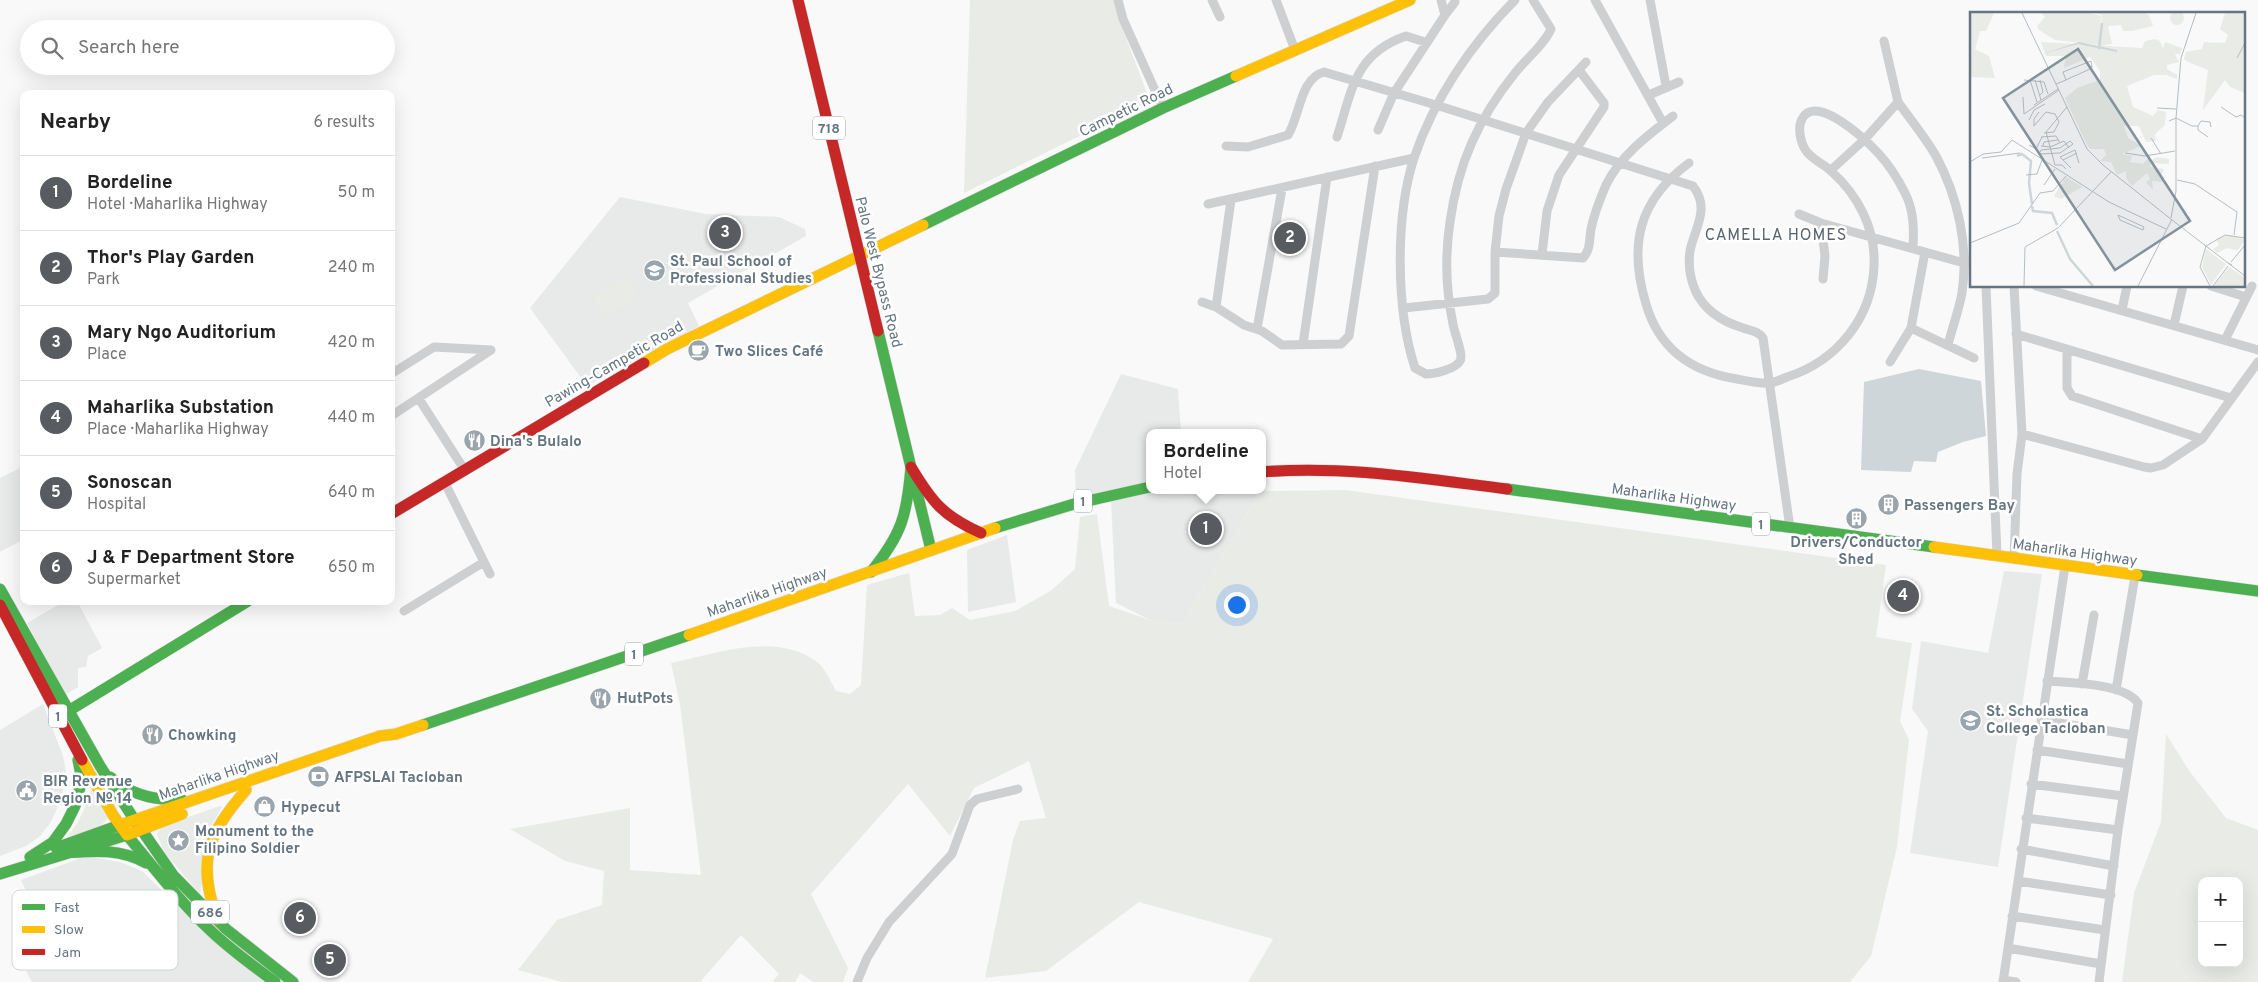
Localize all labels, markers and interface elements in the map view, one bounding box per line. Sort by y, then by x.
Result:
inset map [1970,12,2246,288]
search box [20,20,395,75]
icon: search [38,34,66,62]
text: Search here [78,36,180,60]
street label: Campetic Road [1077,80,1177,142]
text: Nearby [40,109,111,136]
text: 6 results [313,113,375,133]
road number: 718 [813,116,845,140]
text: Bordeline [87,171,173,195]
text: 1 [53,183,59,203]
text: 50 m [338,183,375,203]
text: Hotel · Maharlika Highway [87,195,268,215]
street label: Palo West Bypass Road [850,195,906,350]
pin: 3 [709,214,741,252]
pin: 2 [1274,219,1306,257]
district label: CAMELLA HOMES [1705,226,1847,246]
text: Thor's Play Garden [87,246,255,270]
place label: St. Paul School of Professional Studies [670,253,812,289]
text: 2 [51,258,61,278]
text: 240 m [328,258,375,278]
school or university icon: St. Paul School of Professional Studies [642,258,666,282]
text: Park [87,270,120,290]
street label: Pawing-Campetic Road [542,318,687,413]
text: Mary Ngo Auditorium [87,321,276,345]
text: 3 [51,333,61,353]
text: 420 m [328,333,375,353]
cafe icon: Two Slices Café [687,339,711,363]
place label: Two Slices Café [715,343,823,362]
text: Place [87,345,127,365]
text: Maharlika Substation [87,396,274,420]
text: 4 [51,408,61,428]
text: 440 m [328,408,375,428]
text: Place · Maharlika Highway [87,420,269,440]
restaurant icon: Dina's Bulalo [462,429,486,453]
popup [1146,429,1266,494]
place label: Dina's Bulalo [490,433,582,452]
text: Bordeline [1163,440,1249,464]
text: Hotel [1163,464,1202,484]
text: Sonoscan [87,471,172,495]
street label: Maharlika Highway [1610,480,1738,517]
text: 5 [51,483,61,503]
text: 640 m [328,483,375,503]
road number: 1 [1074,490,1092,512]
building icon: Passengers Bay [1876,493,1900,517]
text: Hospital [87,495,146,515]
place label: Passengers Bay [1904,497,2015,516]
building icon: Drivers/Conductor Shed [1844,507,1868,531]
pin: 1 [1190,510,1222,548]
road number: 1 [1752,512,1770,536]
place label: Drivers/Conductor Shed [1790,534,1922,570]
street label: Maharlika Highway [2011,535,2139,572]
text: J & F Department Store [87,546,295,570]
text: 6 [51,558,61,578]
text: 650 m [328,558,375,578]
street label: Maharlika Highway [705,564,830,623]
text: Supermarket [87,570,181,590]
pin: 4 [1887,577,1919,615]
your location [1224,592,1250,618]
road number: 1 [625,642,643,666]
restaurant icon: HutPots [589,686,613,710]
place label: HutPots [617,690,673,709]
place label: St. Scholastica College Tacloban [1986,703,2106,739]
road number: 1 [49,704,67,728]
school or university icon: St. Scholastica College Tacloban [1958,708,1982,732]
restaurant icon: Chowking [140,723,164,747]
place label: Chowking [168,727,236,746]
street label: Maharlika Highway [157,747,282,806]
bank icon: AFPSLAI Tacloban [306,765,330,789]
place label: AFPSLAI Tacloban [334,769,463,788]
place label: BIR Revenue Region № 14 [43,773,132,809]
public building icon: BIR Revenue Region № 14 [15,778,39,802]
shop icon: Hypecut [253,795,277,819]
place label: Hypecut [281,799,341,818]
place label: Monument to the Filipino Soldier [195,823,314,859]
place icon: Monument to the Filipino Soldier [167,828,191,852]
map controls [2198,877,2243,967]
button: + [2198,877,2243,922]
legend [12,890,178,970]
pin: 6 [284,899,316,937]
text: Fast [54,900,80,917]
road number: 686 [191,900,229,924]
text: Slow [54,922,84,939]
button: − [2198,922,2243,967]
pin: 5 [314,941,346,979]
text: Jam [54,945,81,962]

